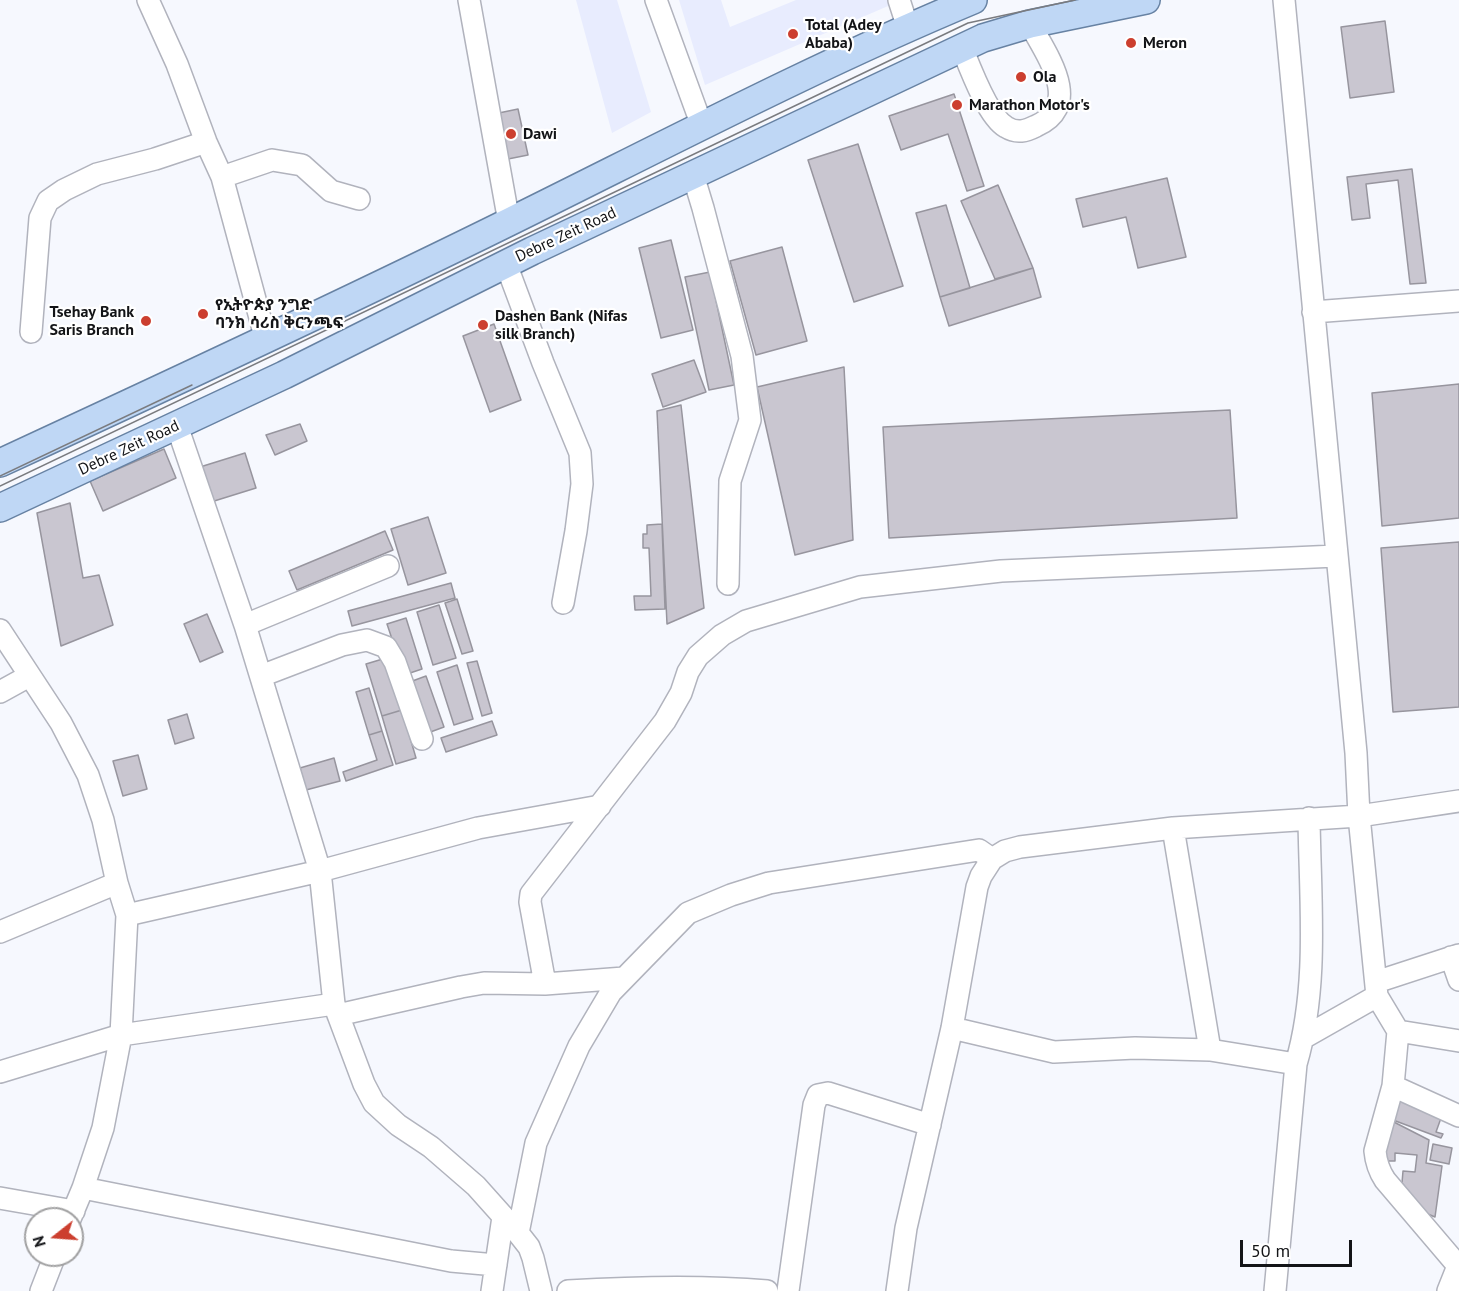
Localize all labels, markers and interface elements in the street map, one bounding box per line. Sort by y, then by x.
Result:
place label: Total (Adey Ababa) [805,15,882,53]
marker: Total (Adey Ababa) [786,27,800,41]
place label: Meron [1143,33,1187,53]
marker: Meron [1124,36,1138,50]
place label: Ola [1033,67,1056,87]
marker: Ola [1014,70,1028,84]
place label: Marathon Motor's [969,95,1090,115]
marker: Marathon Motor's [950,98,964,112]
place label: Dawi [523,124,557,144]
marker: Dawi [504,127,518,141]
street label: Debre Zeit Road [513,203,619,267]
place label: የኢትዮጵያ ንግድ ባንክ ሳሪስ ቅርንጫፍ [215,295,343,333]
place label: Tsehay Bank Saris Branch [49,302,134,340]
place label: Dashen Bank (Nifas silk Branch) [495,306,628,344]
marker: የኢትዮጵያ ንግድ ባንክ ሳሪስ ቅርንጫፍ [196,307,210,321]
marker: Tsehay Bank Saris Branch [139,314,153,328]
marker: Dashen Bank (Nifas silk Branch) [476,318,490,332]
street label: Debre Zeit Road [76,416,182,480]
north arrow [24,1207,84,1267]
scale bar [1243,1228,1356,1266]
text: N [28,1234,50,1250]
text: 50 m [1251,1239,1290,1262]

